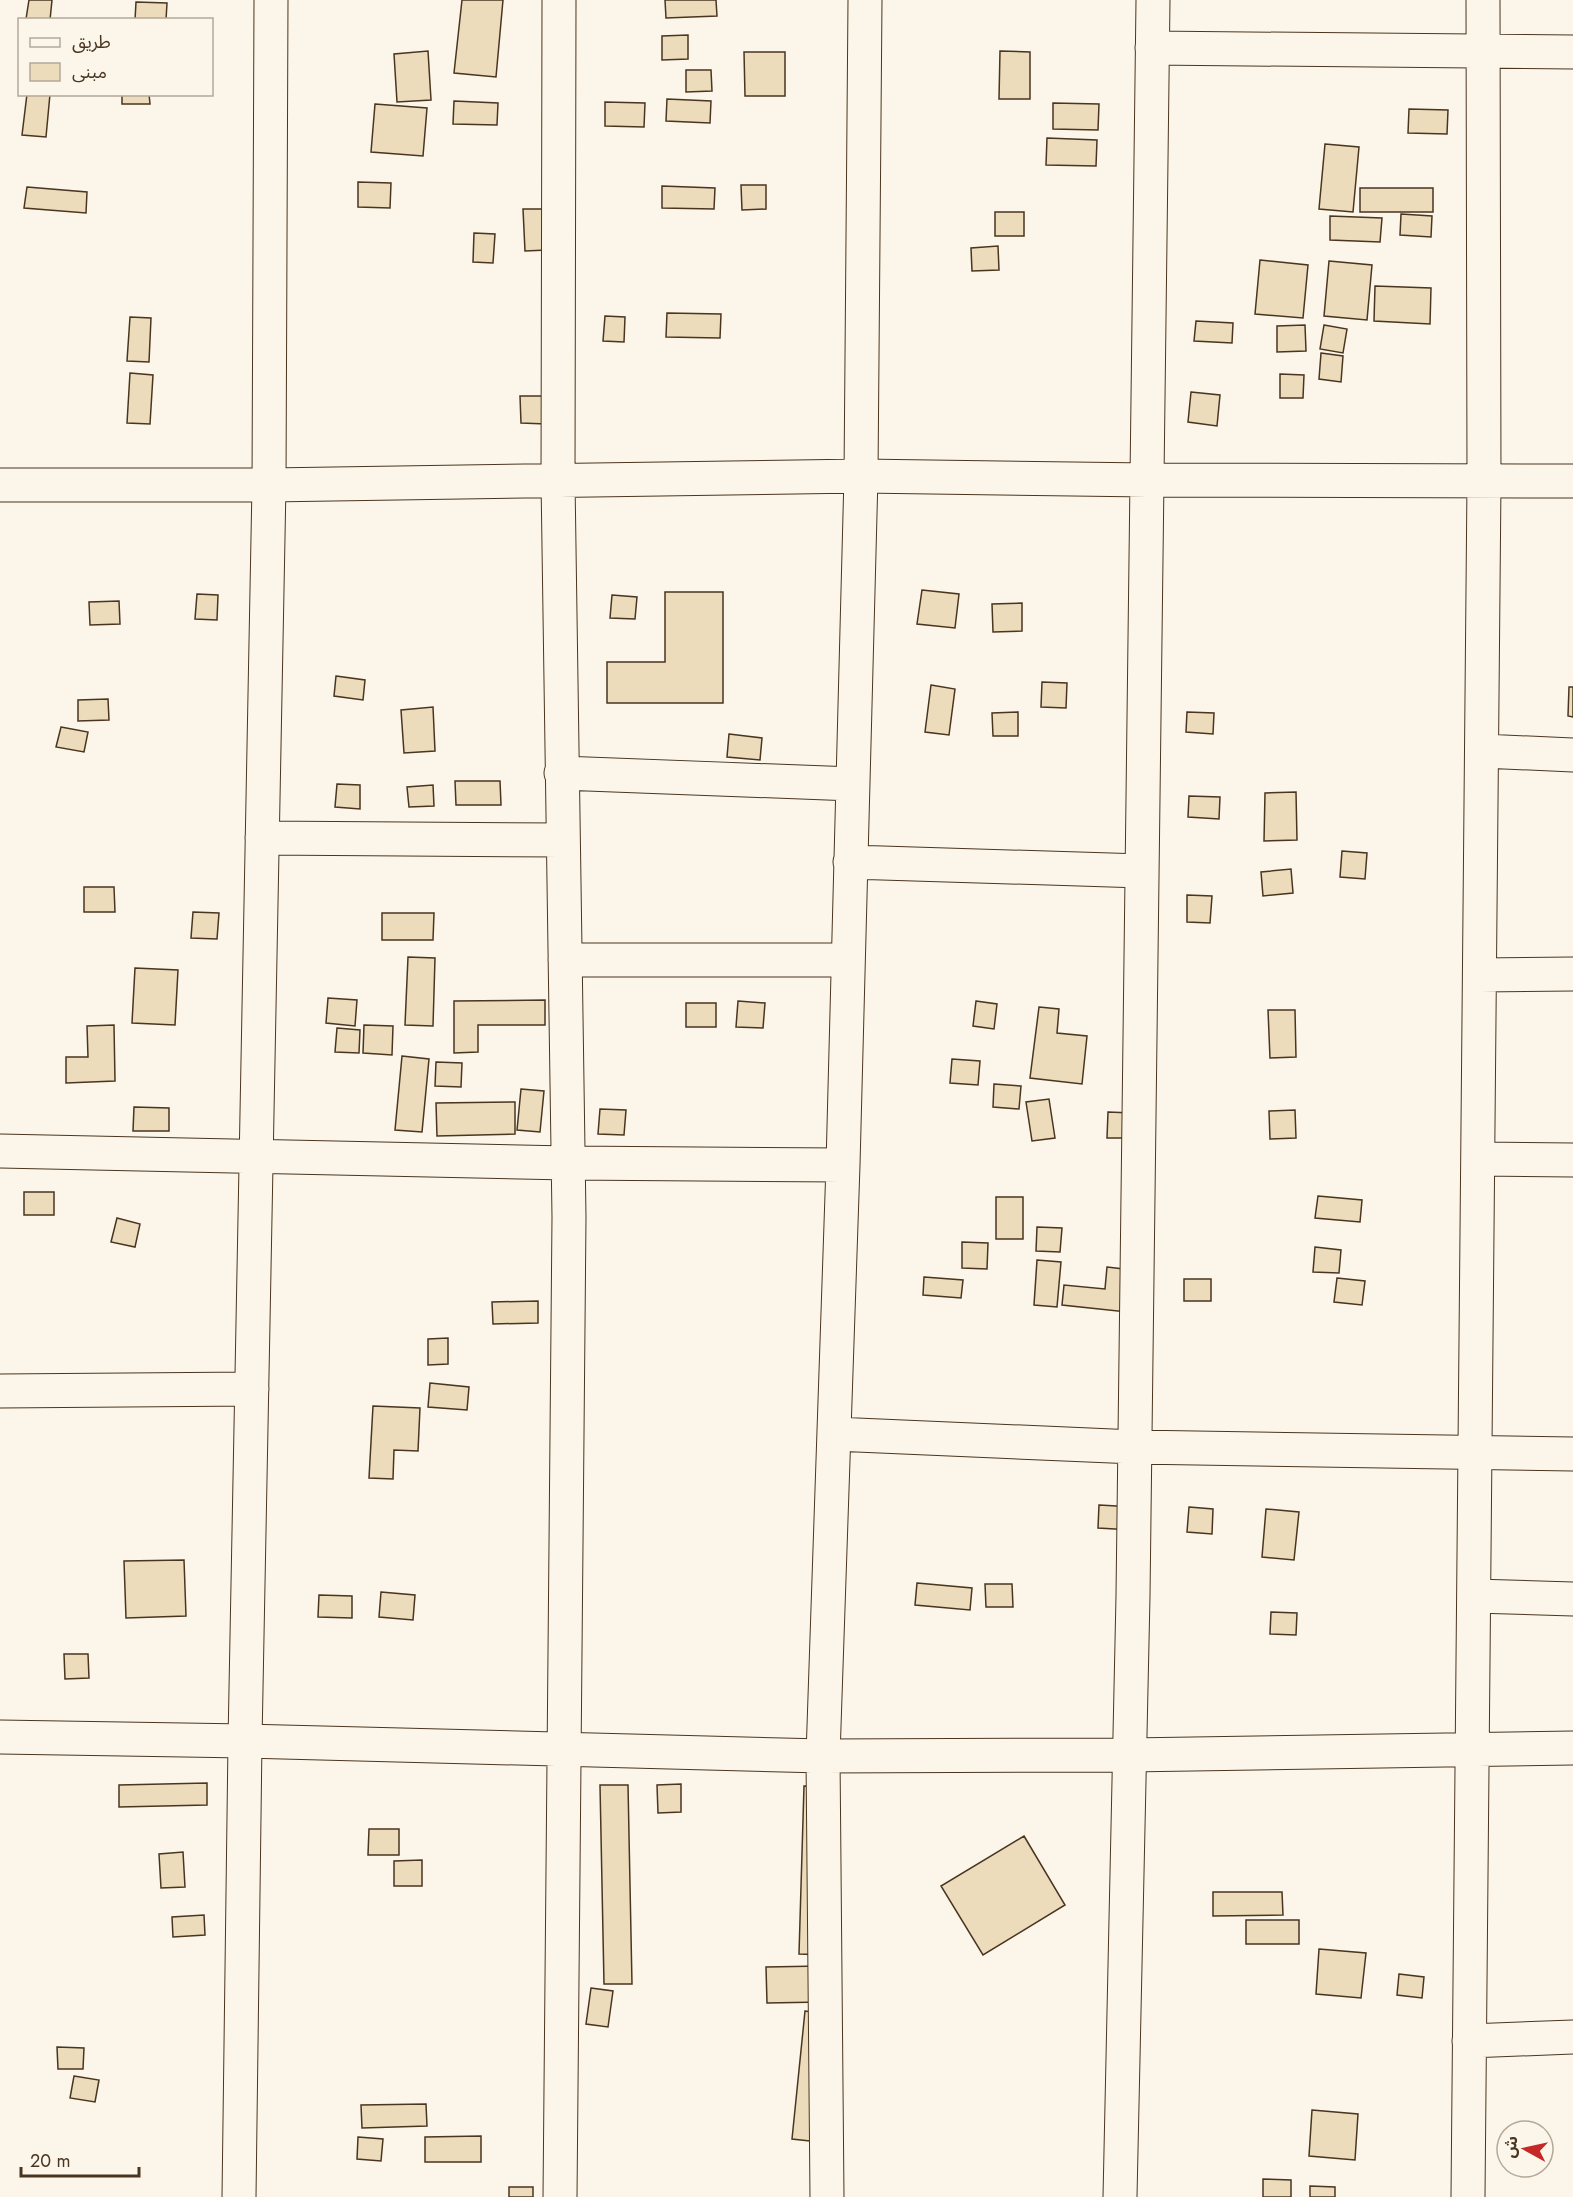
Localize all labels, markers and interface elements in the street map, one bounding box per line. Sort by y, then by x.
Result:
legend [18,18,213,96]
text: طريق [72,29,111,55]
text: مبنى [72,59,107,85]
north arrow [1495,2119,1555,2179]
text: ش [1498,2134,1524,2159]
scale bar [21,2140,140,2178]
text: 20 m [30,2148,70,2174]

